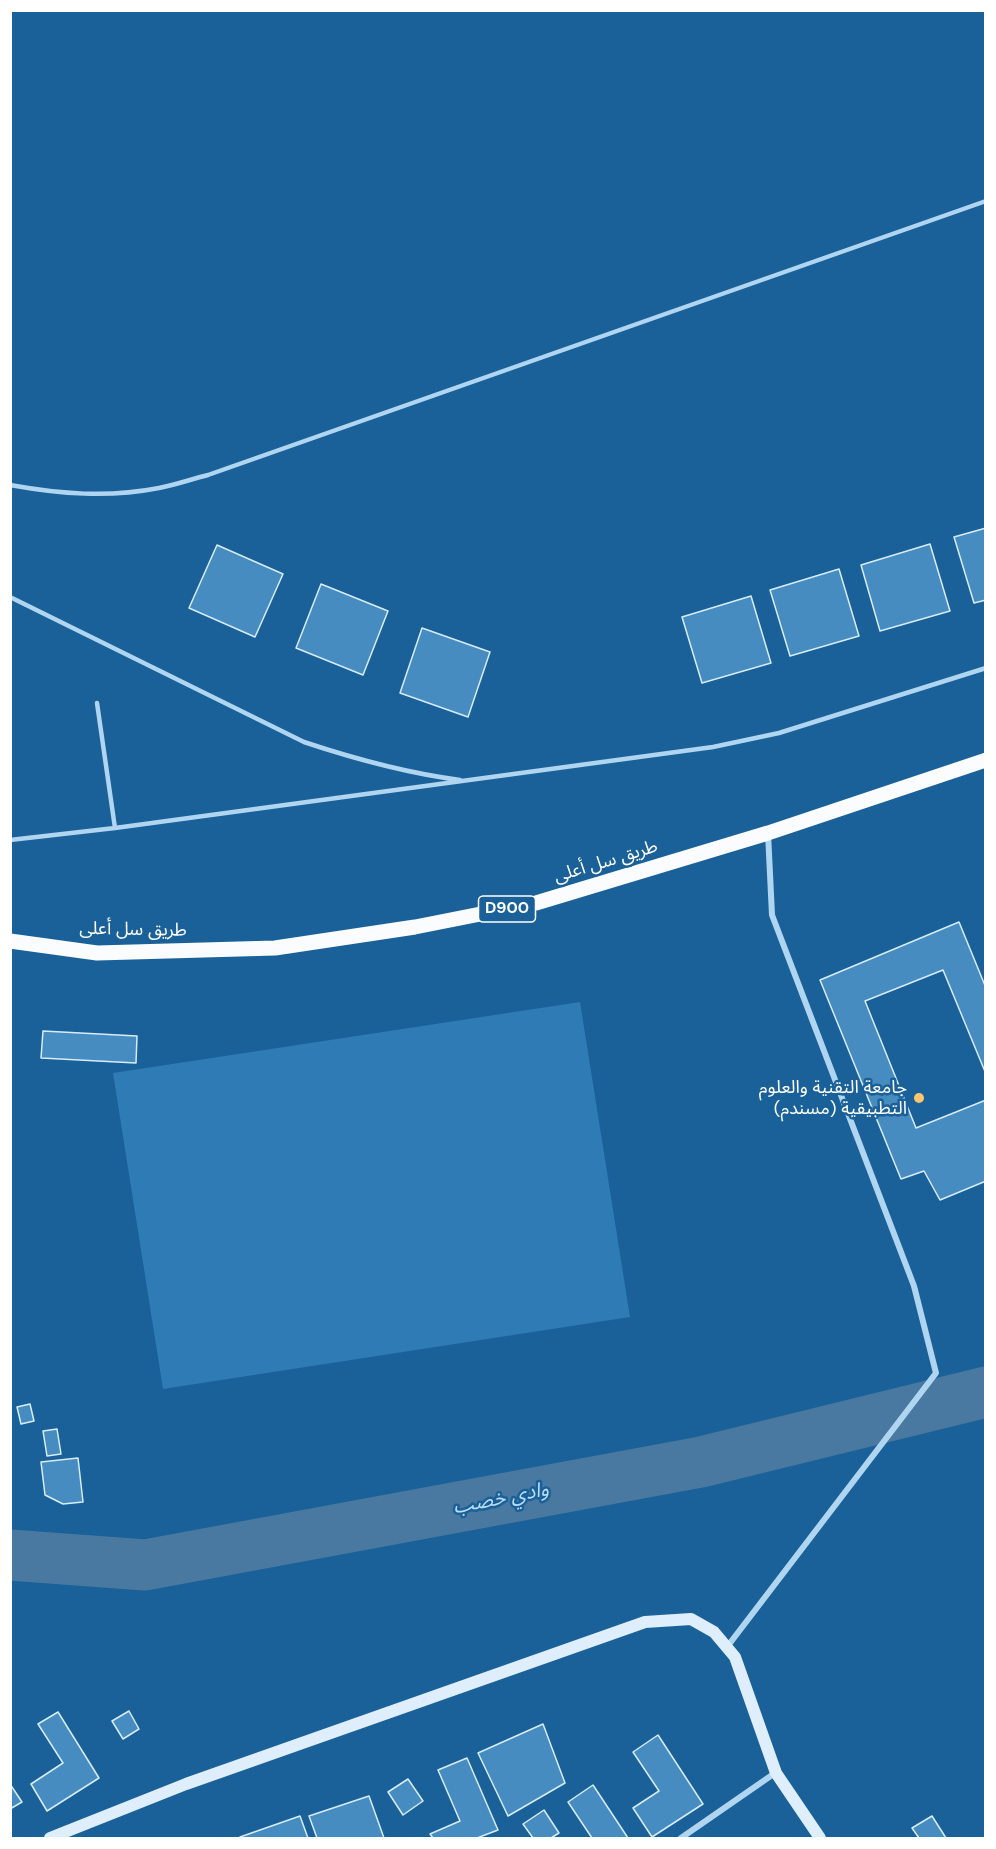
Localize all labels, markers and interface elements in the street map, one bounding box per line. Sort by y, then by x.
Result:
street label: طريق سل أعلى [551,836,661,888]
road number: D900 [478,896,536,922]
street label: طريق سل أعلى [79,918,187,942]
place label: جامعة التقنية والعلوم التطبيقية (مسندم) [759,1077,907,1120]
marker: جامعة التقنية والعلوم التطبيقية (مسندم) [912,1091,926,1105]
water label: وادي خصب [451,1478,551,1520]

